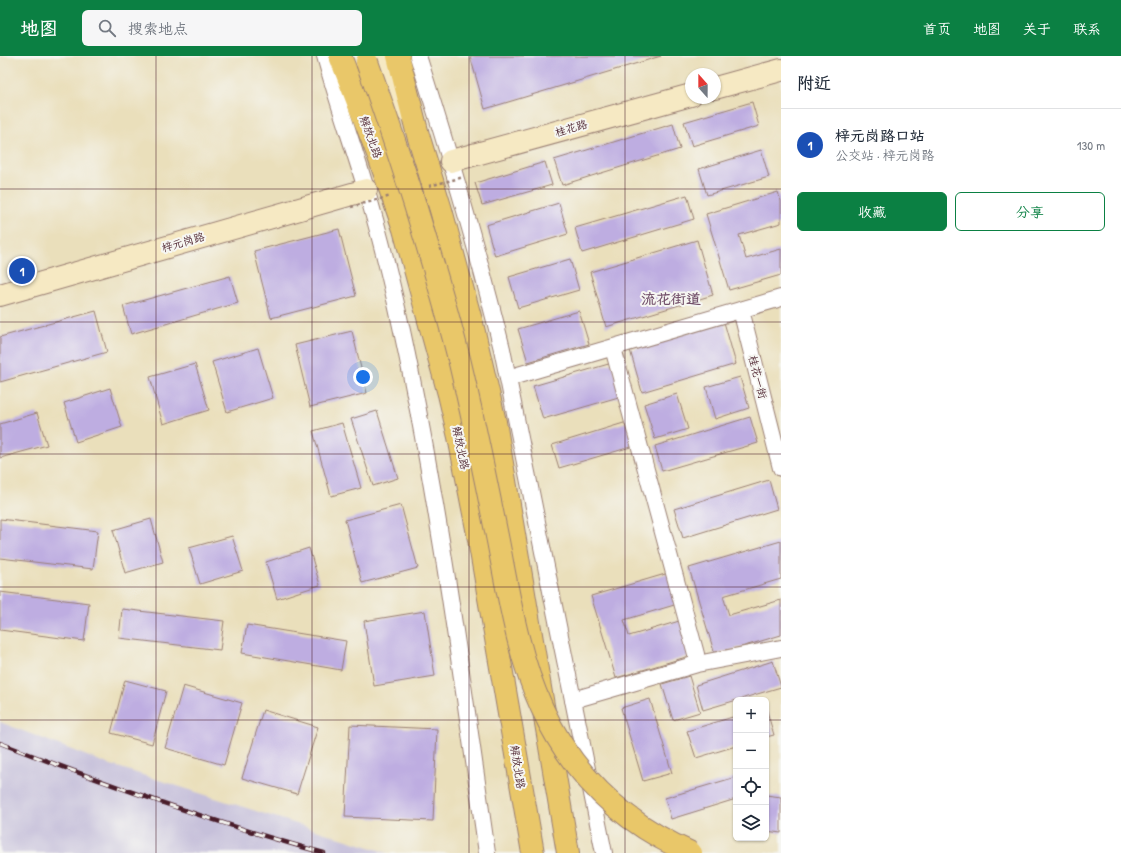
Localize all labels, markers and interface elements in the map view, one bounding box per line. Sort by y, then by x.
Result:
search box [82,10,362,46]
text: 地图 [20,15,58,41]
icon: search [96,17,118,39]
text: 搜索地点 [128,18,188,39]
text: 首页 [923,19,951,38]
text: 地图 [973,19,1001,38]
text: 关于 [1023,19,1051,38]
text: 联系 [1073,19,1101,38]
north arrow [685,68,721,104]
text: 附近 [797,71,831,94]
street label: 解放北路 [357,114,385,160]
street label: 桂花路 [553,117,589,139]
text: 梓元岗路口站 [835,125,925,146]
text: 1 [808,136,812,154]
text: 130 m [1077,136,1105,154]
text: 公交站 · 梓元岗路 [835,146,935,164]
button: 收藏 [797,192,947,231]
button: 分享 [955,192,1105,231]
street label: 梓元岗路 [160,229,206,255]
pin: 1 [9,256,35,286]
district label: 流花街道 [641,288,701,309]
street label: 桂花一街 [746,354,770,401]
your location [353,367,373,387]
street label: 解放北路 [450,425,472,471]
map controls [733,697,769,841]
button: + [733,697,769,733]
button: − [733,733,769,769]
street label: 解放北路 [508,744,528,790]
button: locate [733,769,769,805]
button: layers [733,805,769,841]

